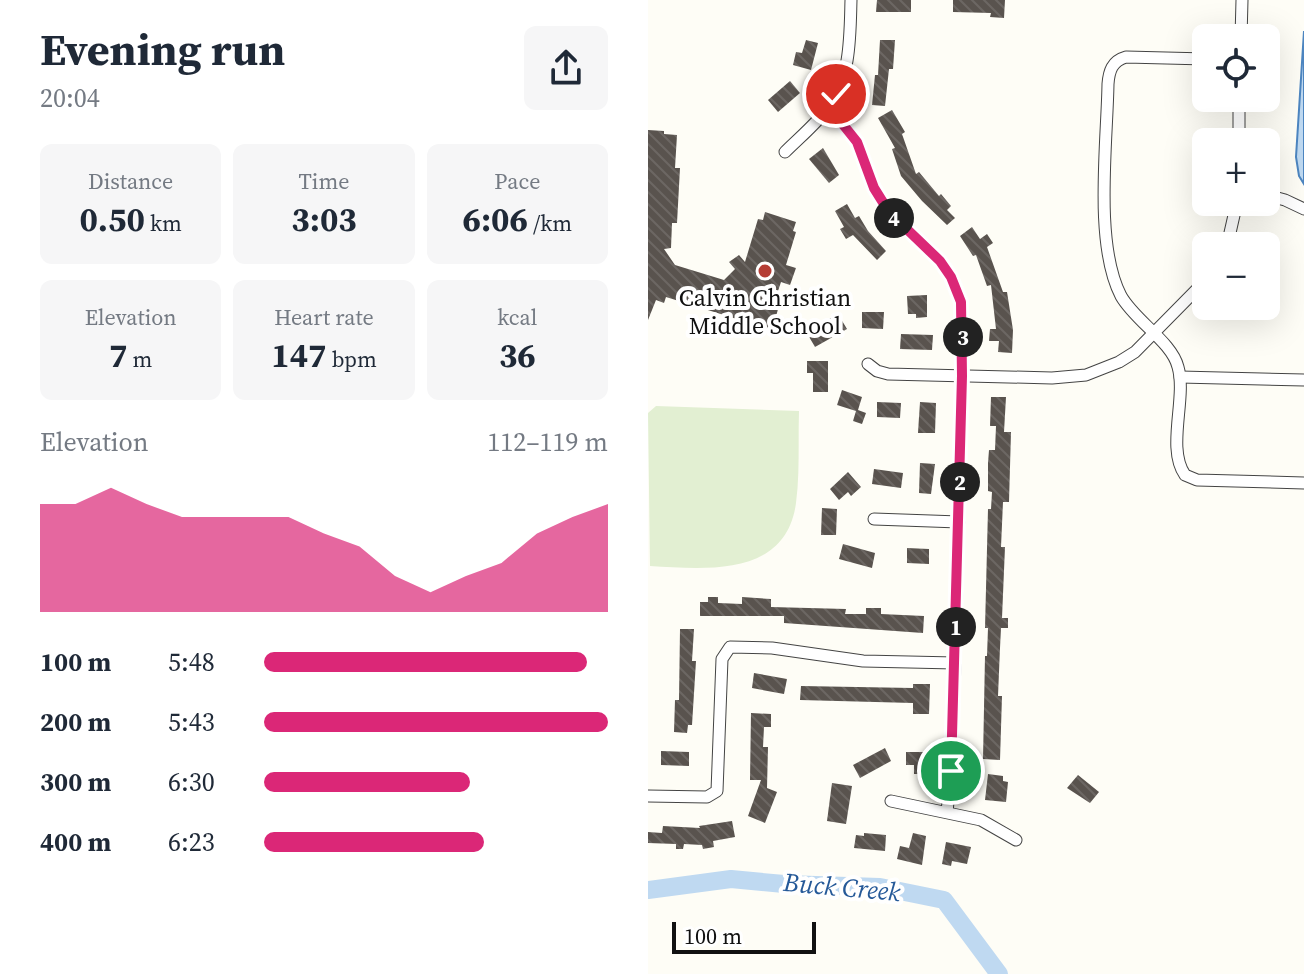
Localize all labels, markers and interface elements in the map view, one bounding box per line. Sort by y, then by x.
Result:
text: Evening run [40,19,285,80]
map controls [1192,24,1280,320]
button: locate [1192,24,1280,112]
button: share [524,26,608,110]
pin [802,60,870,128]
icon: check [814,72,858,116]
text: 20:04 [40,80,100,116]
button: + [1192,128,1280,216]
text: Distance [88,166,173,196]
text: Time [299,166,349,196]
text: Pace [494,166,540,196]
text: 0.50 [79,196,145,242]
text: 3:03 [291,196,357,242]
text: 6:06 [462,196,528,242]
pin: 4 [874,198,914,238]
text: 4 [888,203,900,233]
text: km [145,208,182,238]
text: /km [528,208,572,238]
button: − [1192,232,1280,320]
marker: Calvin Christian Middle School [756,262,774,280]
place label: Calvin Christian Middle School [679,281,851,342]
text: Elevation [85,302,177,332]
text: Heart rate [274,302,374,332]
text: kcal [497,302,537,332]
pin: 3 [943,317,983,357]
text: 3 [957,322,969,352]
text: 7 [109,332,127,378]
text: 147 [271,332,327,378]
text: 36 [499,332,536,378]
text: m [127,344,152,374]
text: bpm [327,344,377,374]
text: Elevation [40,424,149,460]
text: 112–119 m [487,424,608,460]
pin: 2 [940,462,980,502]
text: 2 [954,467,966,497]
pin: 1 [936,607,976,647]
text: 1 [950,612,962,642]
text: 100 m [40,644,111,680]
text: 5:48 [168,644,215,680]
text: 200 m [40,704,111,740]
text: 5:43 [168,704,215,740]
pin [917,737,985,805]
icon: arrive [929,749,973,793]
text: 300 m [40,764,111,800]
text: 6:30 [168,764,215,800]
text: 400 m [40,824,111,860]
text: 6:23 [168,824,215,860]
water label: Buck Creek [781,864,903,910]
scale bar [672,918,816,954]
text: 100 m [684,921,742,951]

